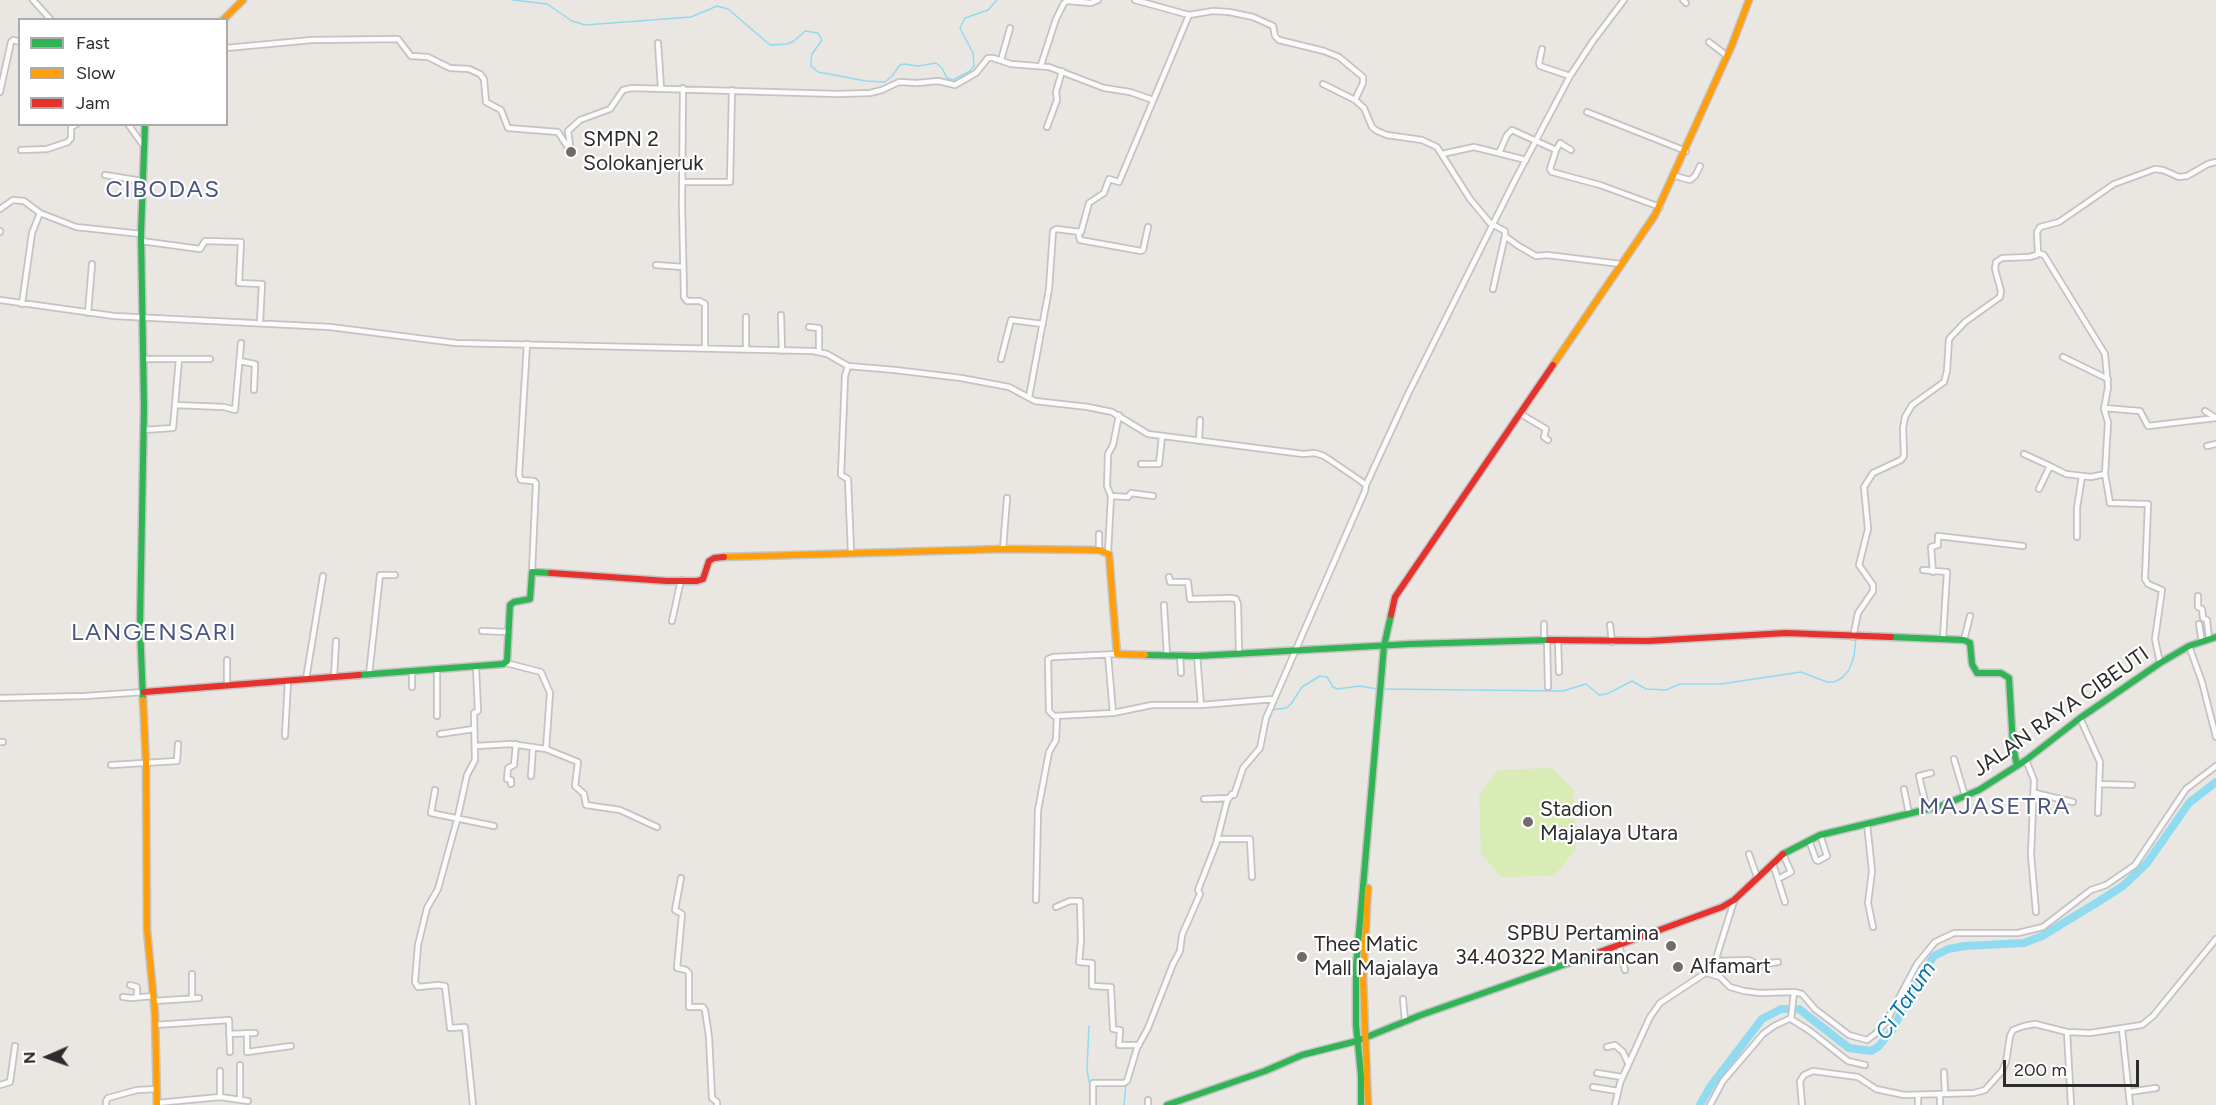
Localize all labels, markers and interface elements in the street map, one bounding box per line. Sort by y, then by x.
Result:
legend [18,18,228,126]
text: Fast [76,32,110,54]
text: Slow [76,62,115,84]
text: Jam [76,92,110,114]
place label: SMPN 2 Solokanjeruk [583,127,703,177]
marker: SMPN 2 Solokanjeruk [564,145,578,159]
district label: CIBODAS [105,176,221,204]
district label: LANGENSARI [71,619,237,647]
street label: JALAN RAYA CIBEUTI [1968,642,2154,782]
district label: MAJASETRA [1919,793,2071,821]
place label: Stadion Majalaya Utara [1540,797,1678,847]
marker: Stadion Majalaya Utara [1521,815,1535,829]
place label: SPBU Pertamina 34.40322 Manirancan [1455,921,1659,971]
place label: Thee Matic Mall Majalaya [1314,932,1438,982]
marker: SPBU Pertamina 34.40322 Manirancan [1664,939,1678,953]
marker: Thee Matic Mall Majalaya [1295,950,1309,964]
place label: Alfamart [1690,954,1771,980]
water label: Ci Tarum [1870,957,1942,1045]
marker: Alfamart [1671,960,1685,974]
north arrow [18,1027,78,1087]
scale bar [2006,1048,2142,1086]
text: N [20,1051,39,1064]
text: 200 m [2014,1059,2067,1081]

